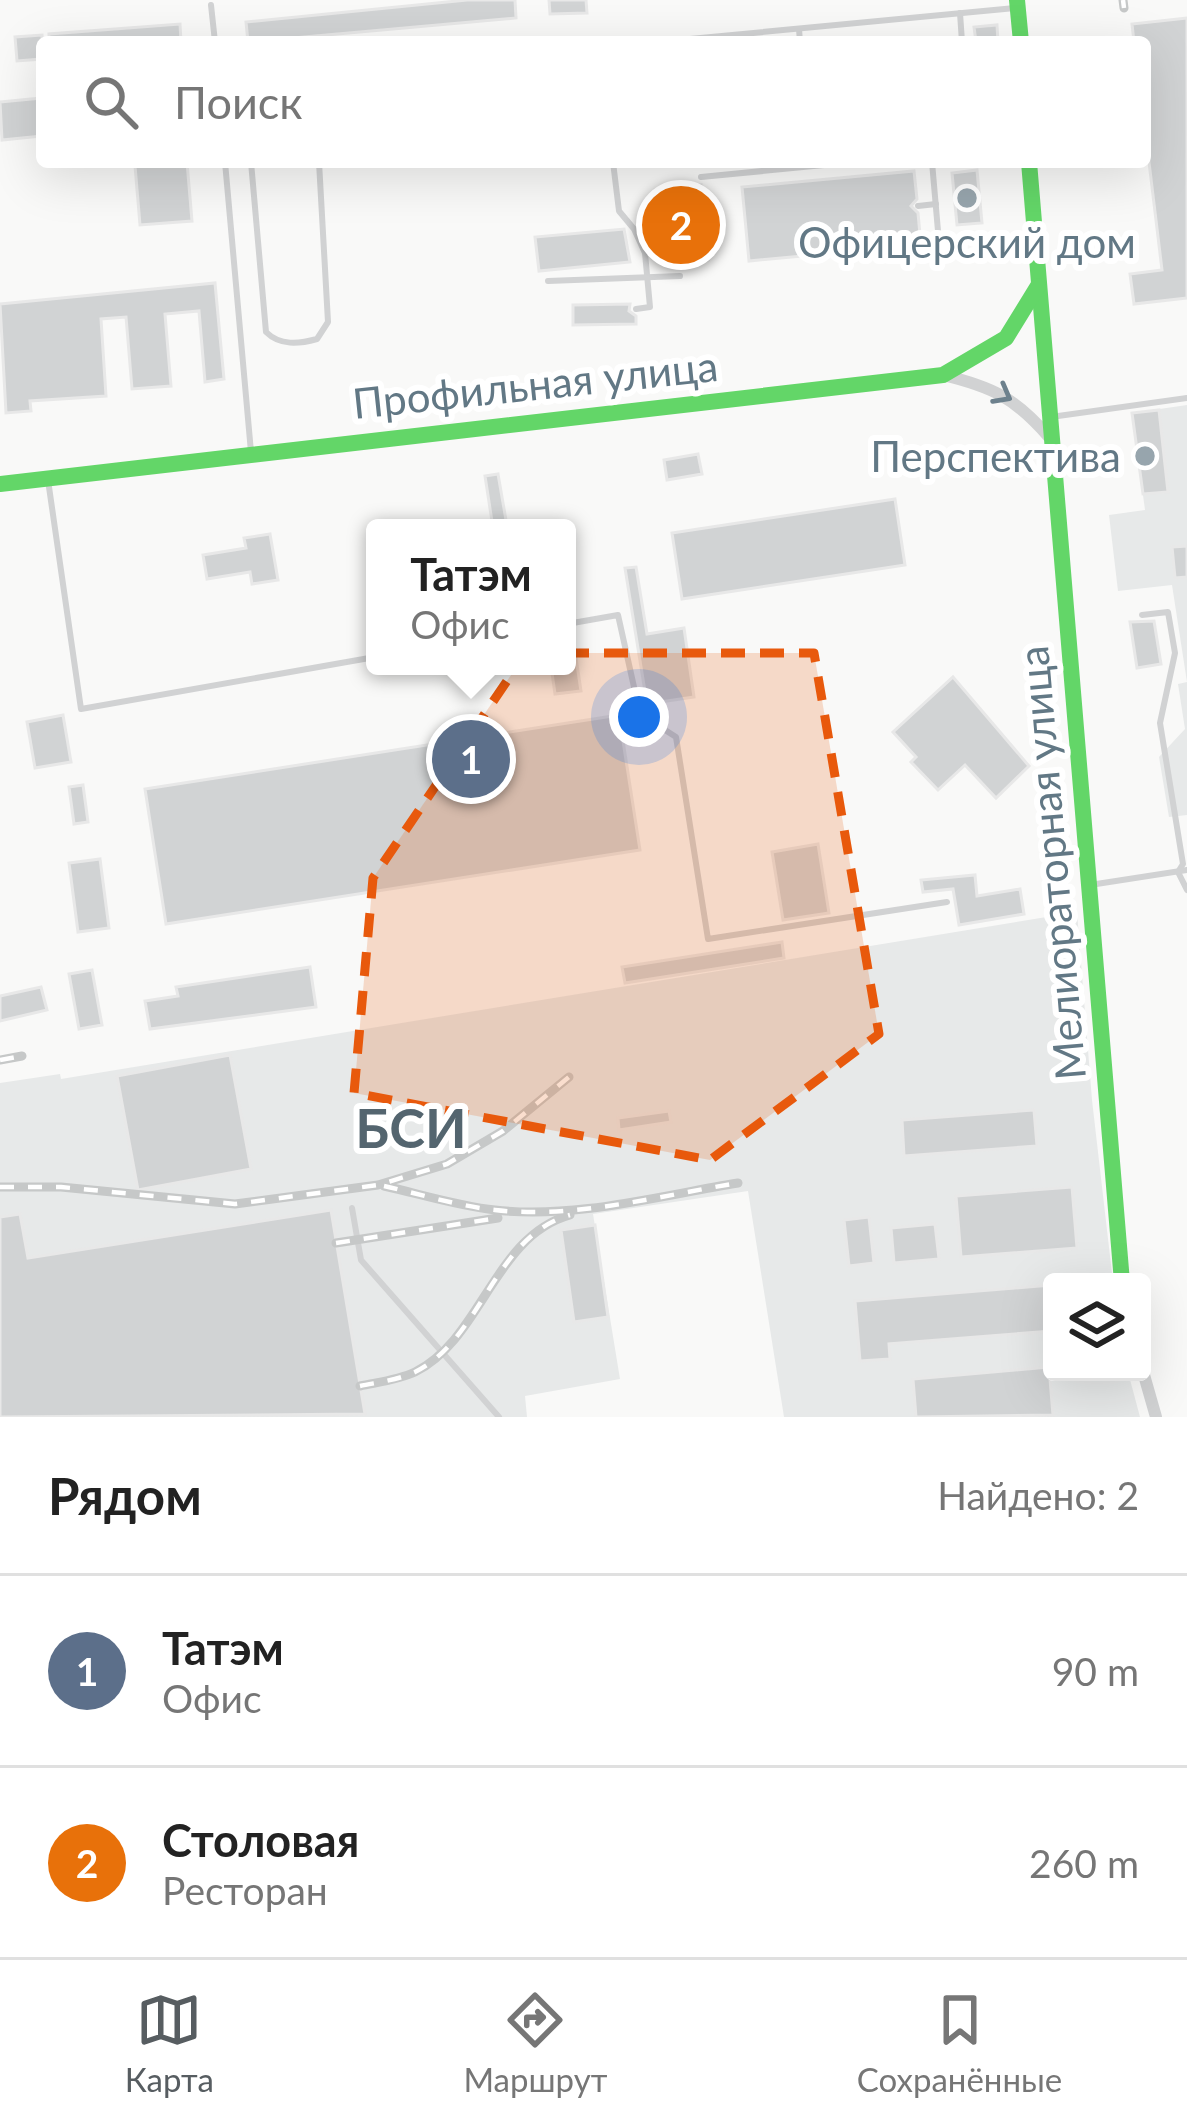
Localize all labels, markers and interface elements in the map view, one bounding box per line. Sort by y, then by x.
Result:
search box [36,36,1151,168]
icon: search [78,69,144,135]
text: Поиск [174,75,303,129]
pin: 2 [642,180,720,270]
marker: Офицерский дом [954,185,980,211]
place label: Офицерский дом [798,217,1136,267]
street label: Профильная улица [350,340,720,428]
one-way arrow [990,381,1011,404]
place label: Перспектива [870,431,1121,481]
marker: Перспектива [1132,443,1158,469]
popup [366,519,576,675]
text: Татэм [410,547,532,601]
text: Офис [410,601,510,647]
street label: Мелиораторная улица [1007,644,1095,1082]
your location [609,687,669,747]
pin: 1 [432,714,510,804]
district label: БСИ [355,1095,467,1160]
map controls [1043,1273,1151,1381]
button: layers [1043,1273,1151,1381]
text: Рядом [48,1465,202,1526]
text: Найдено: 2 [937,1472,1139,1518]
text: Татэм [162,1621,284,1675]
text: 1 [76,1648,98,1694]
text: 90 m [1052,1648,1139,1694]
text: Офис [162,1675,262,1721]
text: Столовая [162,1813,359,1867]
text: 2 [76,1840,98,1886]
text: 260 m [1029,1840,1139,1886]
text: Ресторан [162,1867,328,1913]
tab: Карта [125,1987,214,2099]
tab: Маршрут [463,1987,607,2099]
tab: Сохранённые [857,1987,1062,2099]

